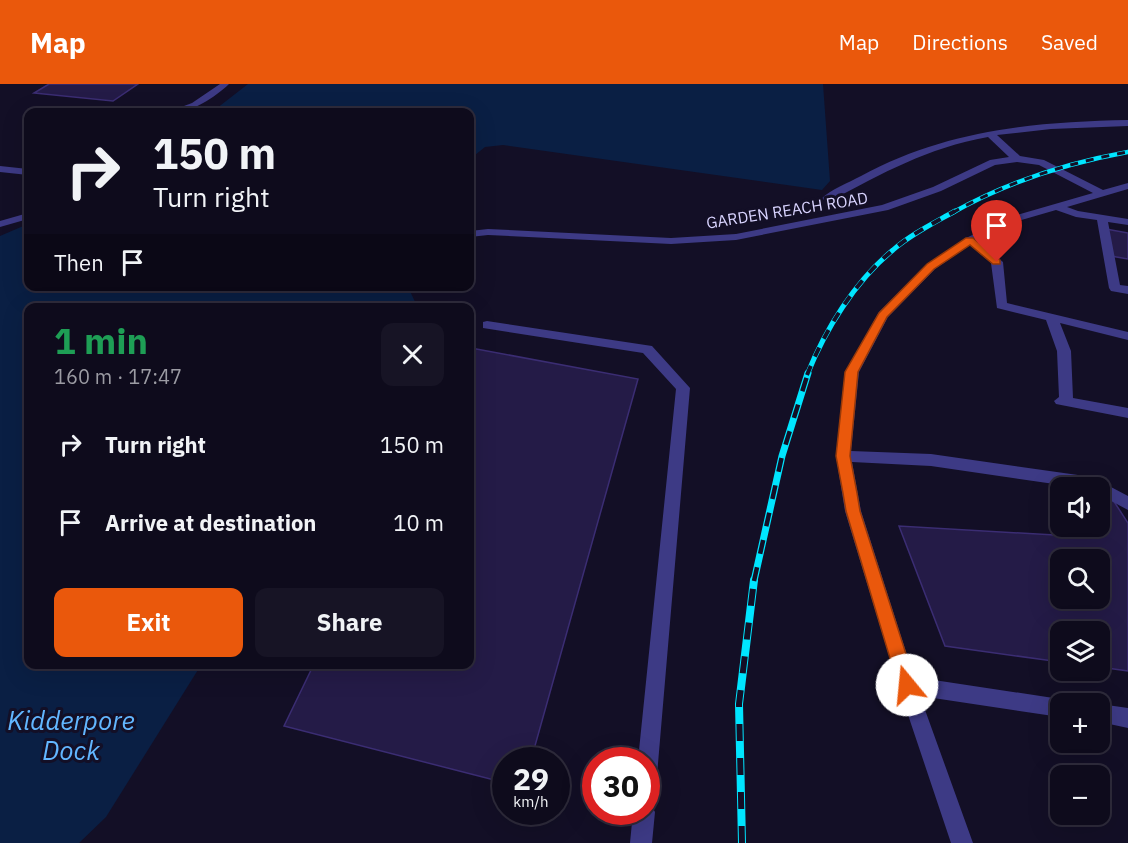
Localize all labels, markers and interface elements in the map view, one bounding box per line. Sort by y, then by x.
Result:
text: Map [30,24,86,61]
text: Map [839,28,879,56]
text: Directions [912,28,1008,56]
text: Saved [1041,28,1098,56]
text: 150 m [153,126,276,181]
icon: right [54,132,132,210]
text: Turn right [153,179,270,214]
street label: GARDEN REACH ROAD [705,187,869,233]
pin [971,200,1022,262]
icon: arrive [980,209,1013,242]
icon: arrive [116,246,149,279]
text: Then [54,248,104,277]
text: 1 min [54,317,148,364]
button: close [381,323,444,386]
text: 160 m · 17:47 [54,363,182,390]
icon: right [54,428,87,461]
text: Turn right [105,430,206,459]
text: 150 m [380,430,444,459]
map controls [1050,477,1110,825]
button: sound [1050,477,1110,537]
icon: arrive [54,506,87,539]
text: Arrive at destination [105,508,316,537]
text: 10 m [393,508,444,537]
button: search [1050,549,1110,609]
button: Exit [54,588,243,657]
button: Share [255,588,444,657]
button: layers [1050,621,1110,681]
position arrow [875,653,939,717]
button: + [1050,693,1110,753]
water label: Kidderpore Dock [7,703,135,767]
speed limit sign: 30 [582,747,660,825]
text: 29 [513,759,549,798]
button: − [1050,765,1110,825]
text: km/h [513,792,549,811]

